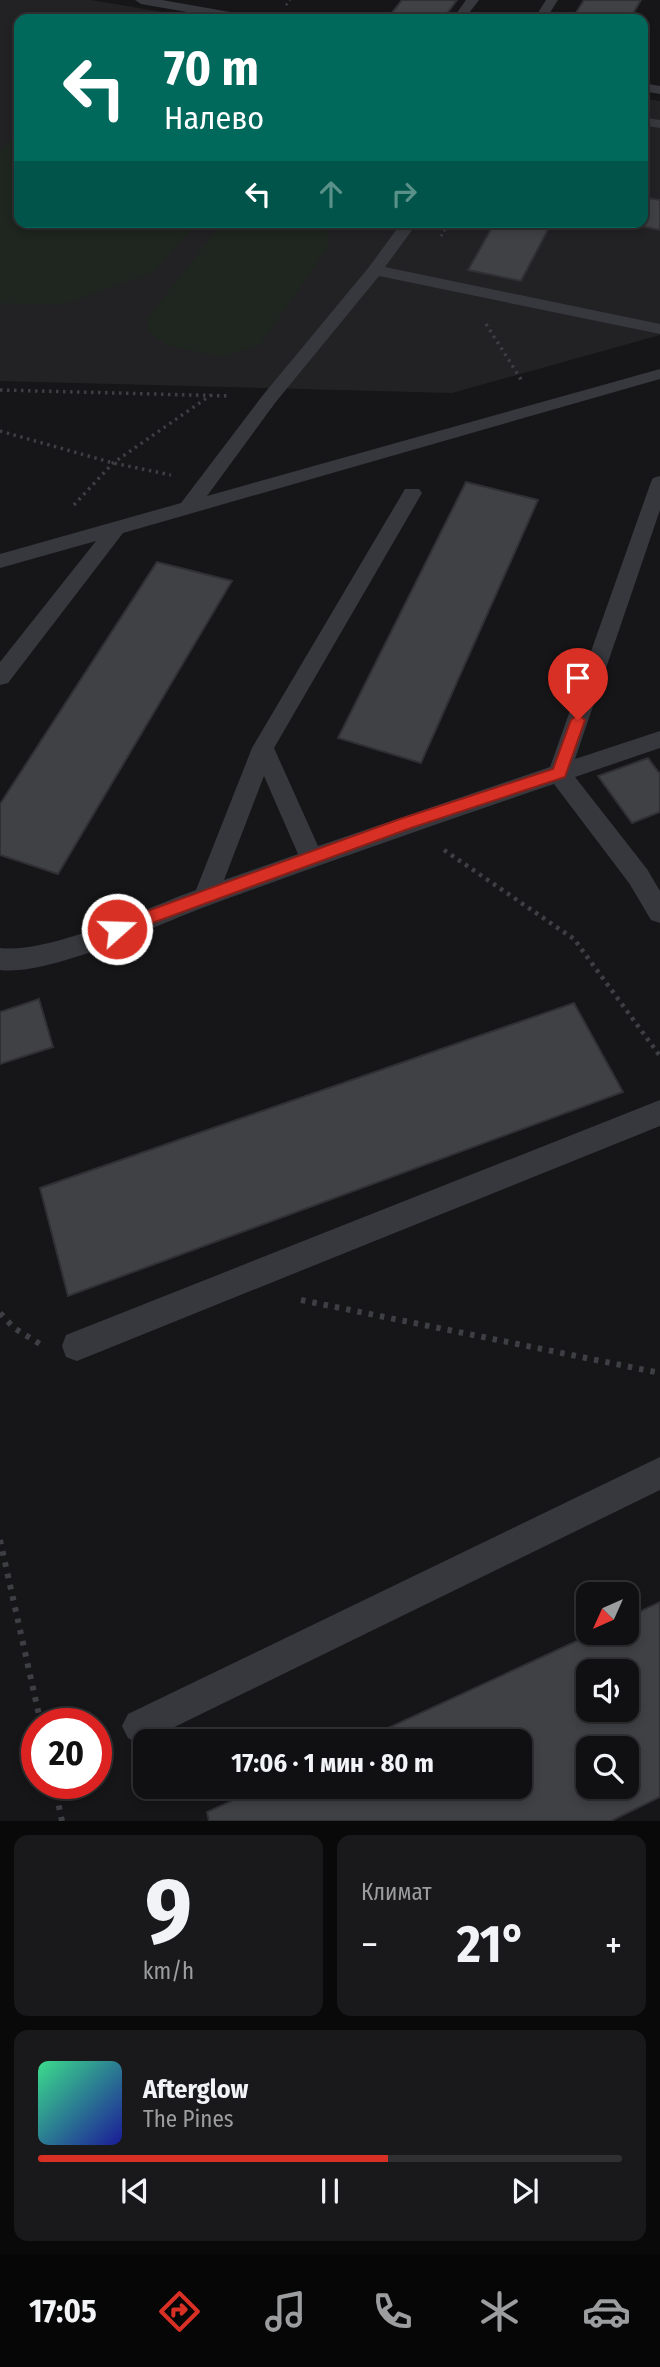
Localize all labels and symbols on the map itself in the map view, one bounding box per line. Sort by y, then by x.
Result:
pin [548,648,608,720]
position arrow [80,892,154,966]
north arrow [576,1582,639,1645]
speed limit sign: 20 [21,1708,112,1799]

